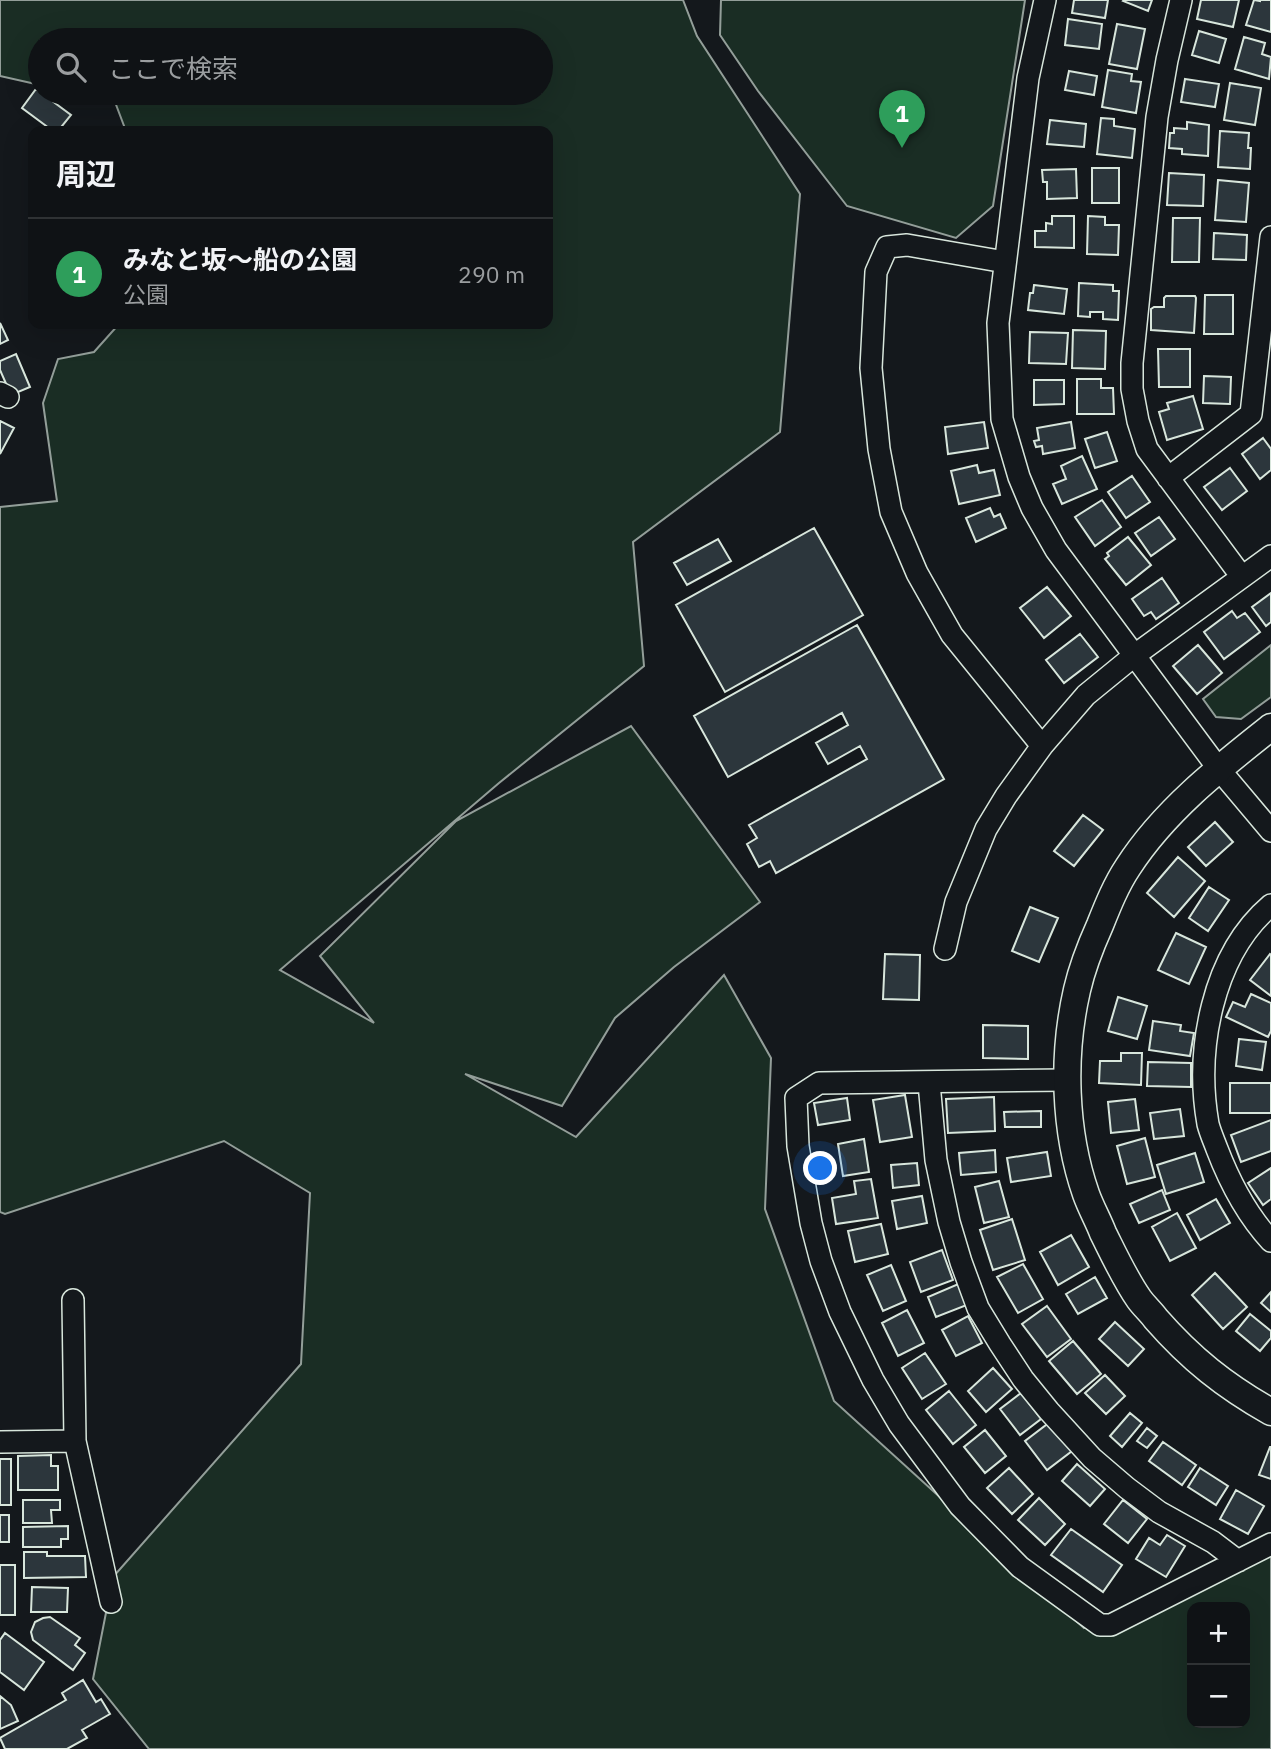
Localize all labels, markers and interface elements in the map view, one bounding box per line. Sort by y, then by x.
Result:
search box [28,28,553,105]
icon: search [52,48,90,86]
text: ここで検索 [108,51,238,85]
pin: 1 [879,90,925,148]
text: 周辺 [56,154,116,193]
text: みなと坂〜船の公園 [123,242,357,276]
text: 1 [72,259,86,289]
text: 290 m [458,259,525,289]
text: 公園 [123,279,169,309]
your location [803,1151,837,1185]
map controls [1187,1602,1250,1728]
button: + [1187,1602,1250,1665]
button: − [1187,1665,1250,1728]

